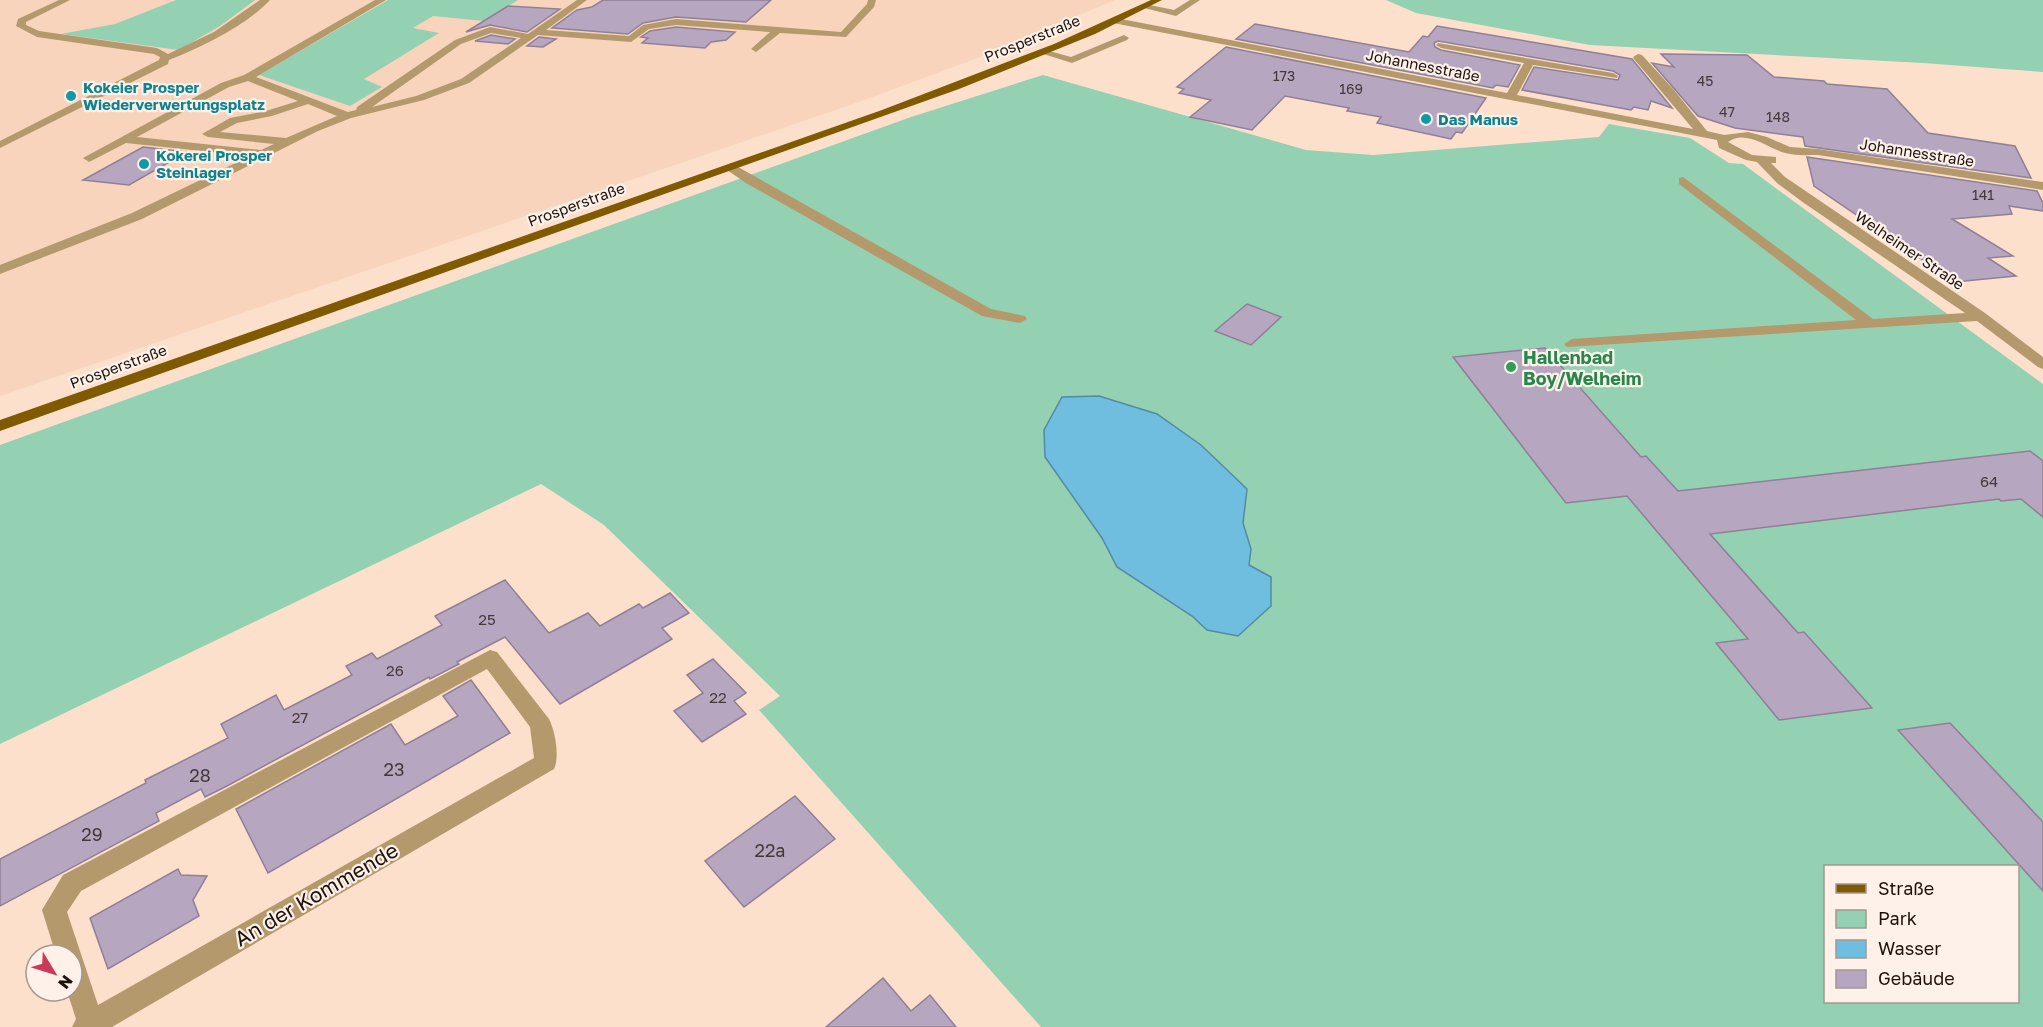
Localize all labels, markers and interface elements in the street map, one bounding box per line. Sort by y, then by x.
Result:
street label: Prosperstraße [981,10,1083,65]
street label: Johannesstraße [1365,45,1482,85]
house number: 173 [1273,67,1295,84]
house number: 45 [1697,72,1713,89]
place label: Kokeier Prosper Wiederverwertungsplatz [83,78,265,113]
house number: 169 [1339,80,1363,97]
marker: Kokeier Prosper Wiederverwertungsplatz [64,89,78,103]
house number: 47 [1719,103,1735,120]
house number: 148 [1766,108,1790,125]
place label: Das Manus [1438,110,1518,128]
marker: Das Manus [1419,112,1433,126]
street label: Johannesstraße [1858,134,1976,170]
place label: Kokerei Prosper Steinlager [156,146,272,181]
marker: Kokerei Prosper Steinlager [137,157,151,171]
street label: Prosperstraße [525,178,627,230]
house number: 141 [1972,186,1994,203]
street label: Welheimer Straße [1852,207,1968,293]
street label: Prosperstraße [67,340,169,392]
place label: Hallenbad Boy/Welheim [1523,346,1642,389]
marker: Hallenbad Boy/Welheim [1504,360,1518,374]
house number: 64 [1980,472,1998,490]
house number: 25 [478,610,496,628]
house number: 26 [386,661,404,679]
house number: 22 [709,688,727,706]
house number: 27 [292,708,308,726]
house number: 23 [384,758,404,780]
house number: 28 [189,764,211,786]
house number: 29 [81,823,103,845]
street label: An der Kommende [229,837,403,951]
house number: 22a [754,839,786,861]
legend [1824,865,2019,1003]
text: Straße [1878,877,1934,899]
text: Park [1878,907,1917,929]
text: Wasser [1878,937,1941,959]
north arrow [24,943,84,1003]
text: Gebäude [1878,967,1955,989]
text: N [54,971,77,993]

